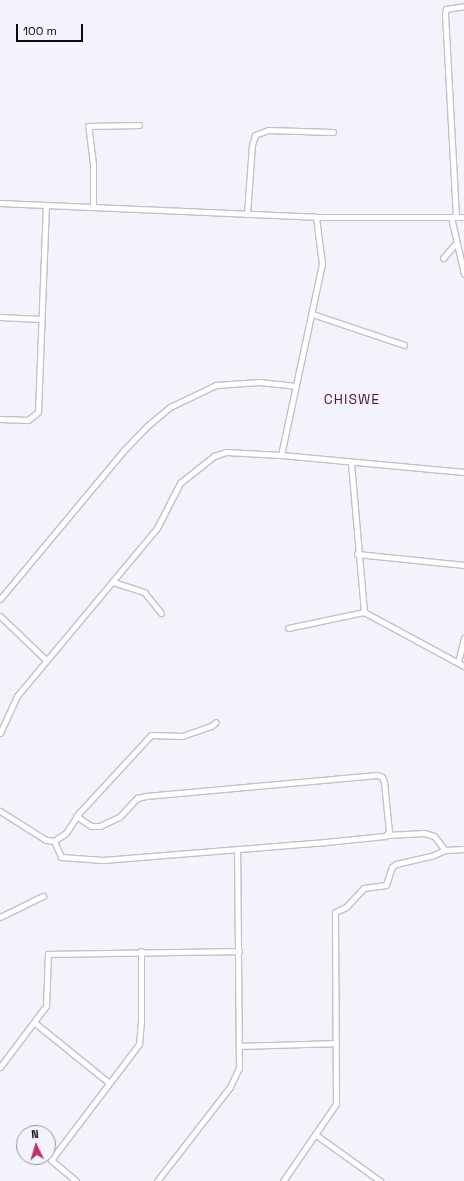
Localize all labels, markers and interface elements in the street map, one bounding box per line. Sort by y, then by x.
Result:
scale bar [18,16,85,42]
text: 100 m [23,23,57,39]
district label: CHISWE [324,391,380,407]
north arrow [16,1125,56,1165]
text: N [31,1127,39,1141]

